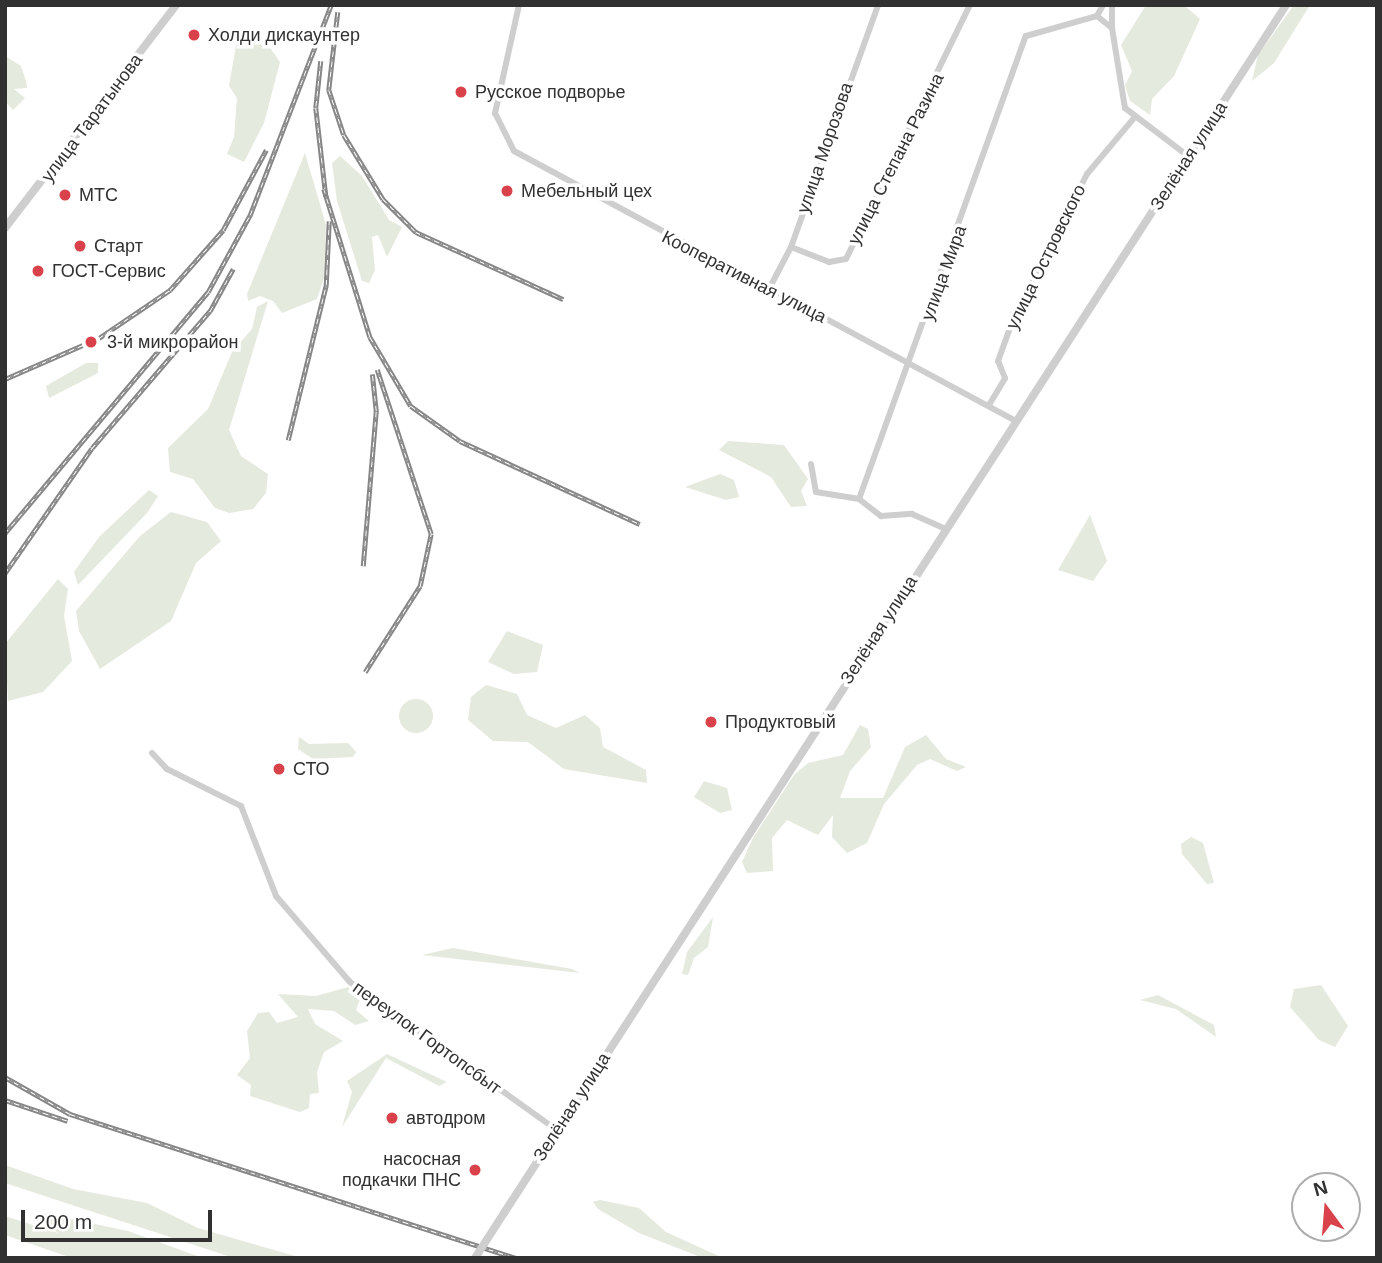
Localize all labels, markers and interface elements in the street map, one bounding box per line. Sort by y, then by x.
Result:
place label: Холди дискаунтер [208,24,360,46]
marker: Холди дискаунтер [186,27,202,43]
street label: улица Таратынова [37,50,147,186]
street label: улица Степана Разина [843,70,949,248]
street label: улица Морозова [792,80,858,216]
place label: Русское подворье [475,81,626,103]
marker: Русское подворье [453,84,469,100]
street label: Зелёная улица [1146,98,1232,214]
place label: Мебельный цех [521,180,652,202]
street label: улица Островского [1002,181,1090,333]
marker: Мебельный цех [499,183,515,199]
place label: МТС [79,184,118,206]
marker: МТС [57,187,73,203]
street label: улица Мира [917,223,971,323]
street label: Кооперативная улица [658,226,830,328]
place label: Старт [94,235,143,257]
marker: Старт [72,238,88,254]
place label: ГОСТ-Сервис [52,260,166,282]
marker: ГОСТ-Сервис [30,263,46,279]
place label: 3-й микрорайон [107,331,238,353]
marker: 3-й микрорайон [81,332,101,352]
street label: Зелёная улица [836,572,922,688]
place label: Продуктовый [725,711,836,733]
marker: Продуктовый [703,714,719,730]
place label: СТО [293,758,330,780]
marker: СТО [271,761,287,777]
street label: переулок Гортопсбыт [349,977,505,1099]
street label: Зелёная улица [529,1049,615,1165]
place label: автодром [406,1107,486,1129]
marker: автодром [384,1110,400,1126]
place label: насосная подкачки ПНС [342,1149,461,1192]
marker: насосная подкачки ПНС [467,1162,483,1178]
north arrow [1291,1172,1361,1242]
text: N [1311,1176,1330,1200]
scale bar [24,1196,215,1240]
text: 200 m [34,1210,92,1233]

